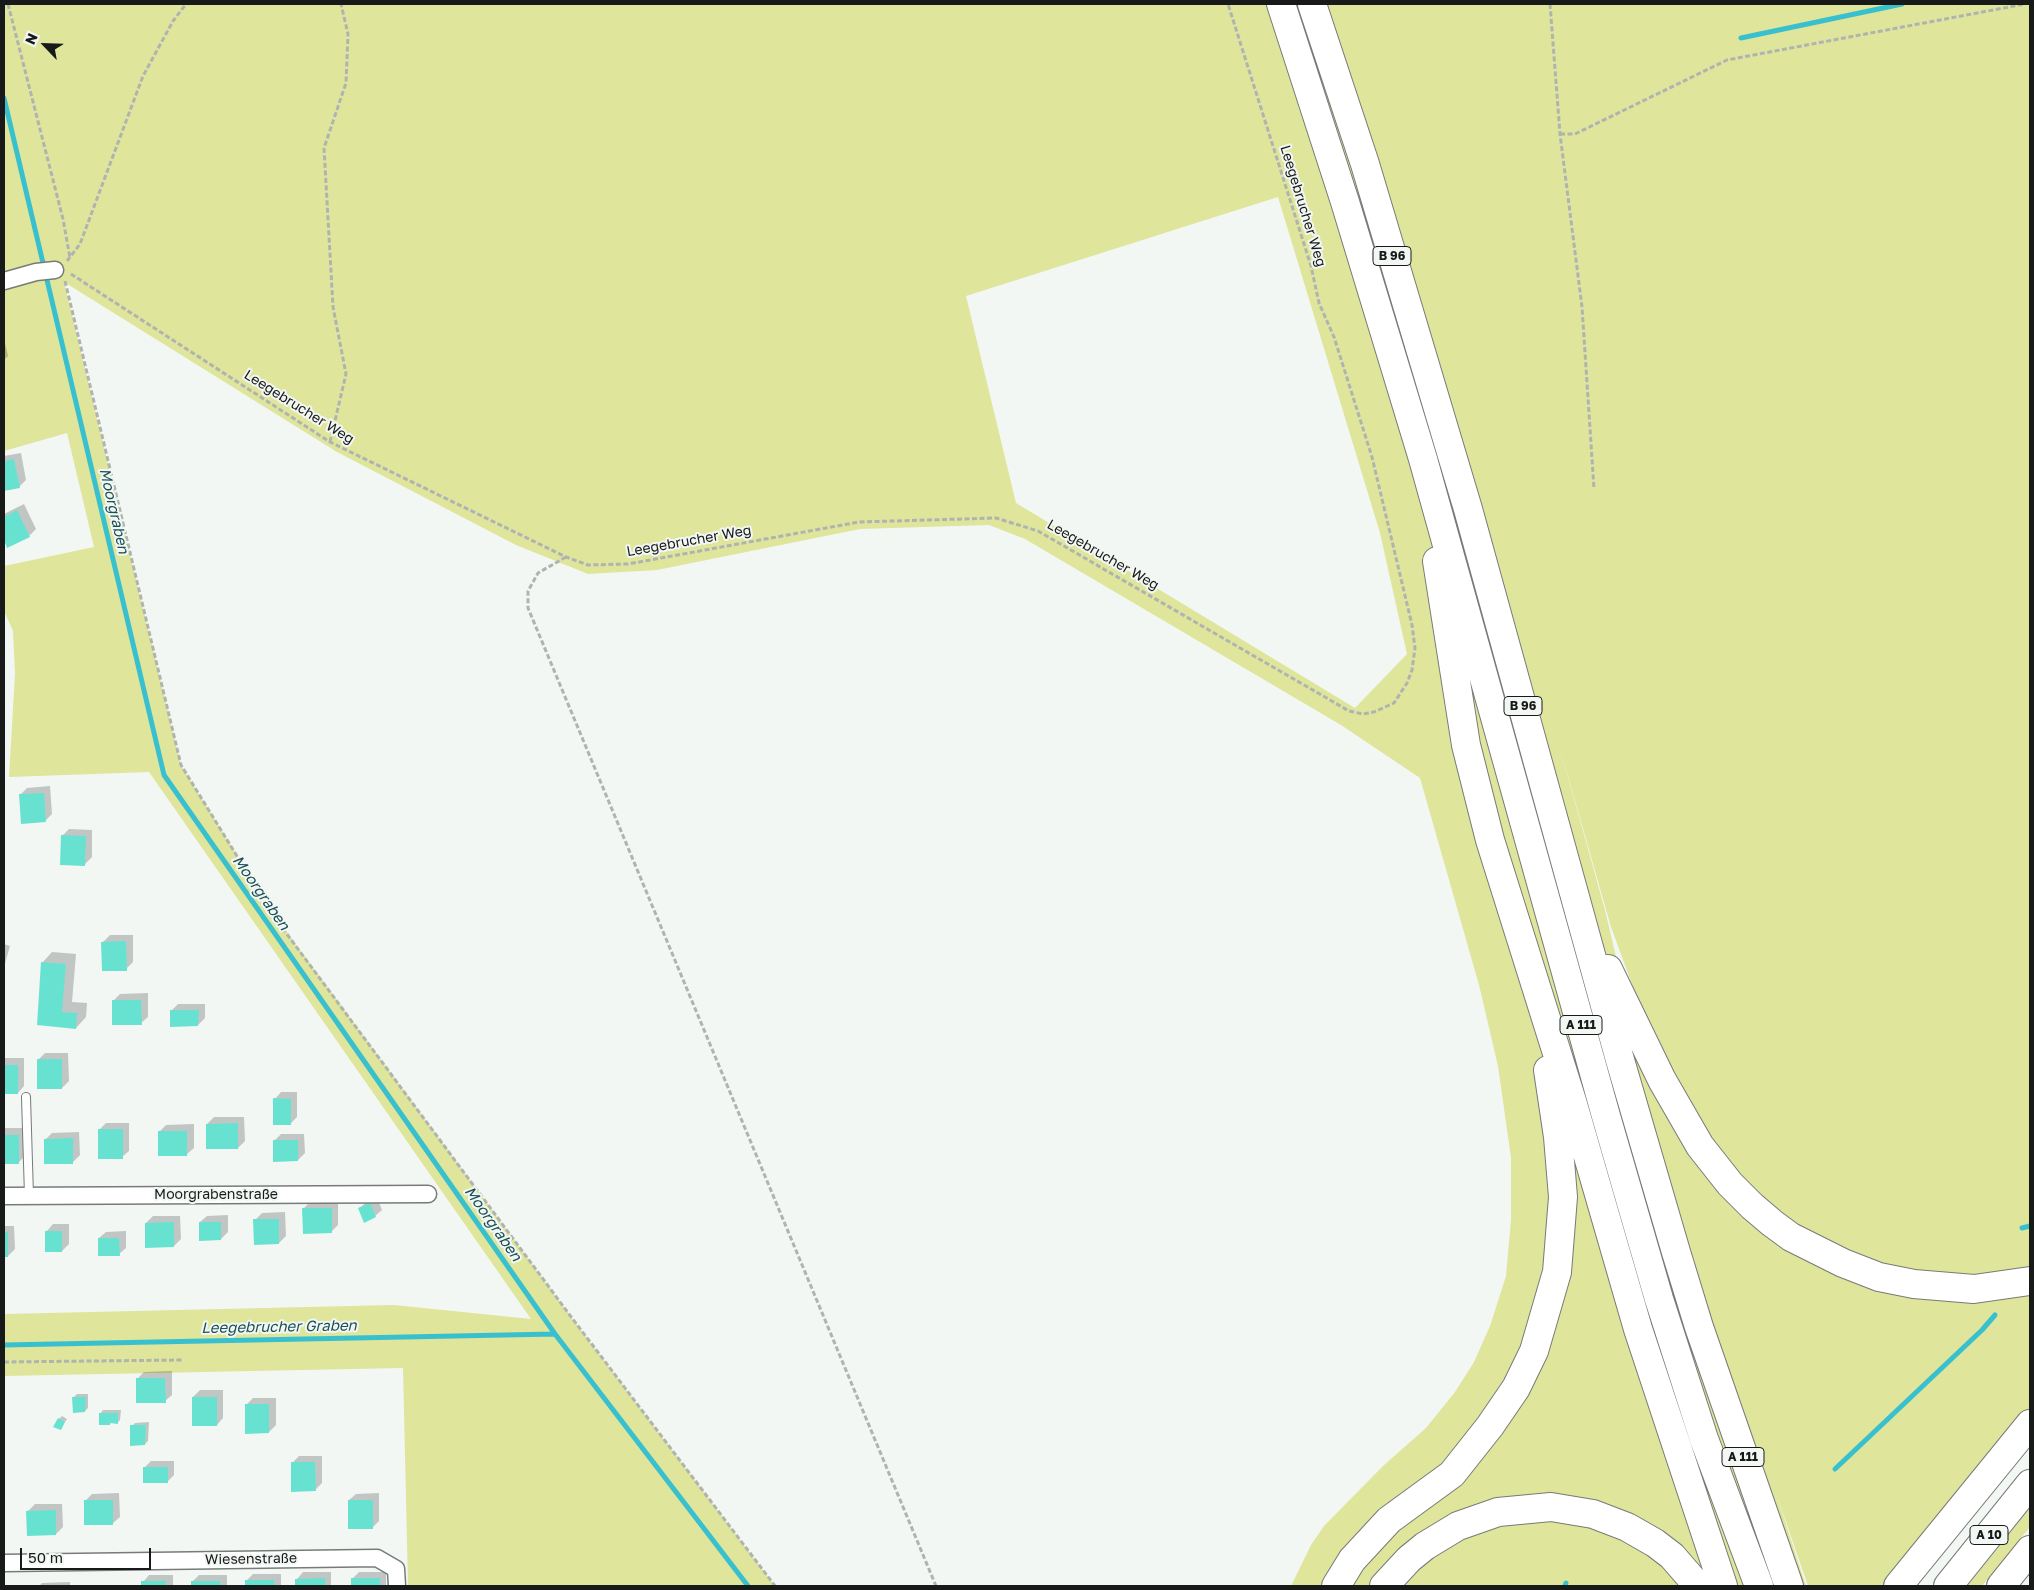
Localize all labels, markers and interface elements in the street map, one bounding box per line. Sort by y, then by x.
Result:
north arrow [20,20,70,70]
text: N [21,30,41,47]
street label: Leegebrucher Weg [1277,143,1329,269]
road number: B 96 [1373,247,1411,266]
street label: Leegebrucher Weg [241,366,357,448]
water label: Moorgraben [95,467,133,555]
street label: Leegebrucher Weg [1044,516,1162,594]
street label: Leegebrucher Weg [625,522,753,560]
road number: B 96 [1504,696,1542,716]
water label: Moorgraben [229,852,293,934]
road number: A 111 [1560,1016,1602,1034]
water label: Moorgraben [461,1183,525,1265]
street label: Moorgrabenstraße [154,1187,278,1203]
water label: Leegebrucher Graben [201,1317,357,1337]
road number: A 111 [1722,1448,1764,1466]
road number: A 10 [1970,1526,2008,1544]
scale bar [22,1538,154,1570]
text: 50 m [28,1548,63,1566]
street label: Wiesenstraße [205,1550,297,1568]

